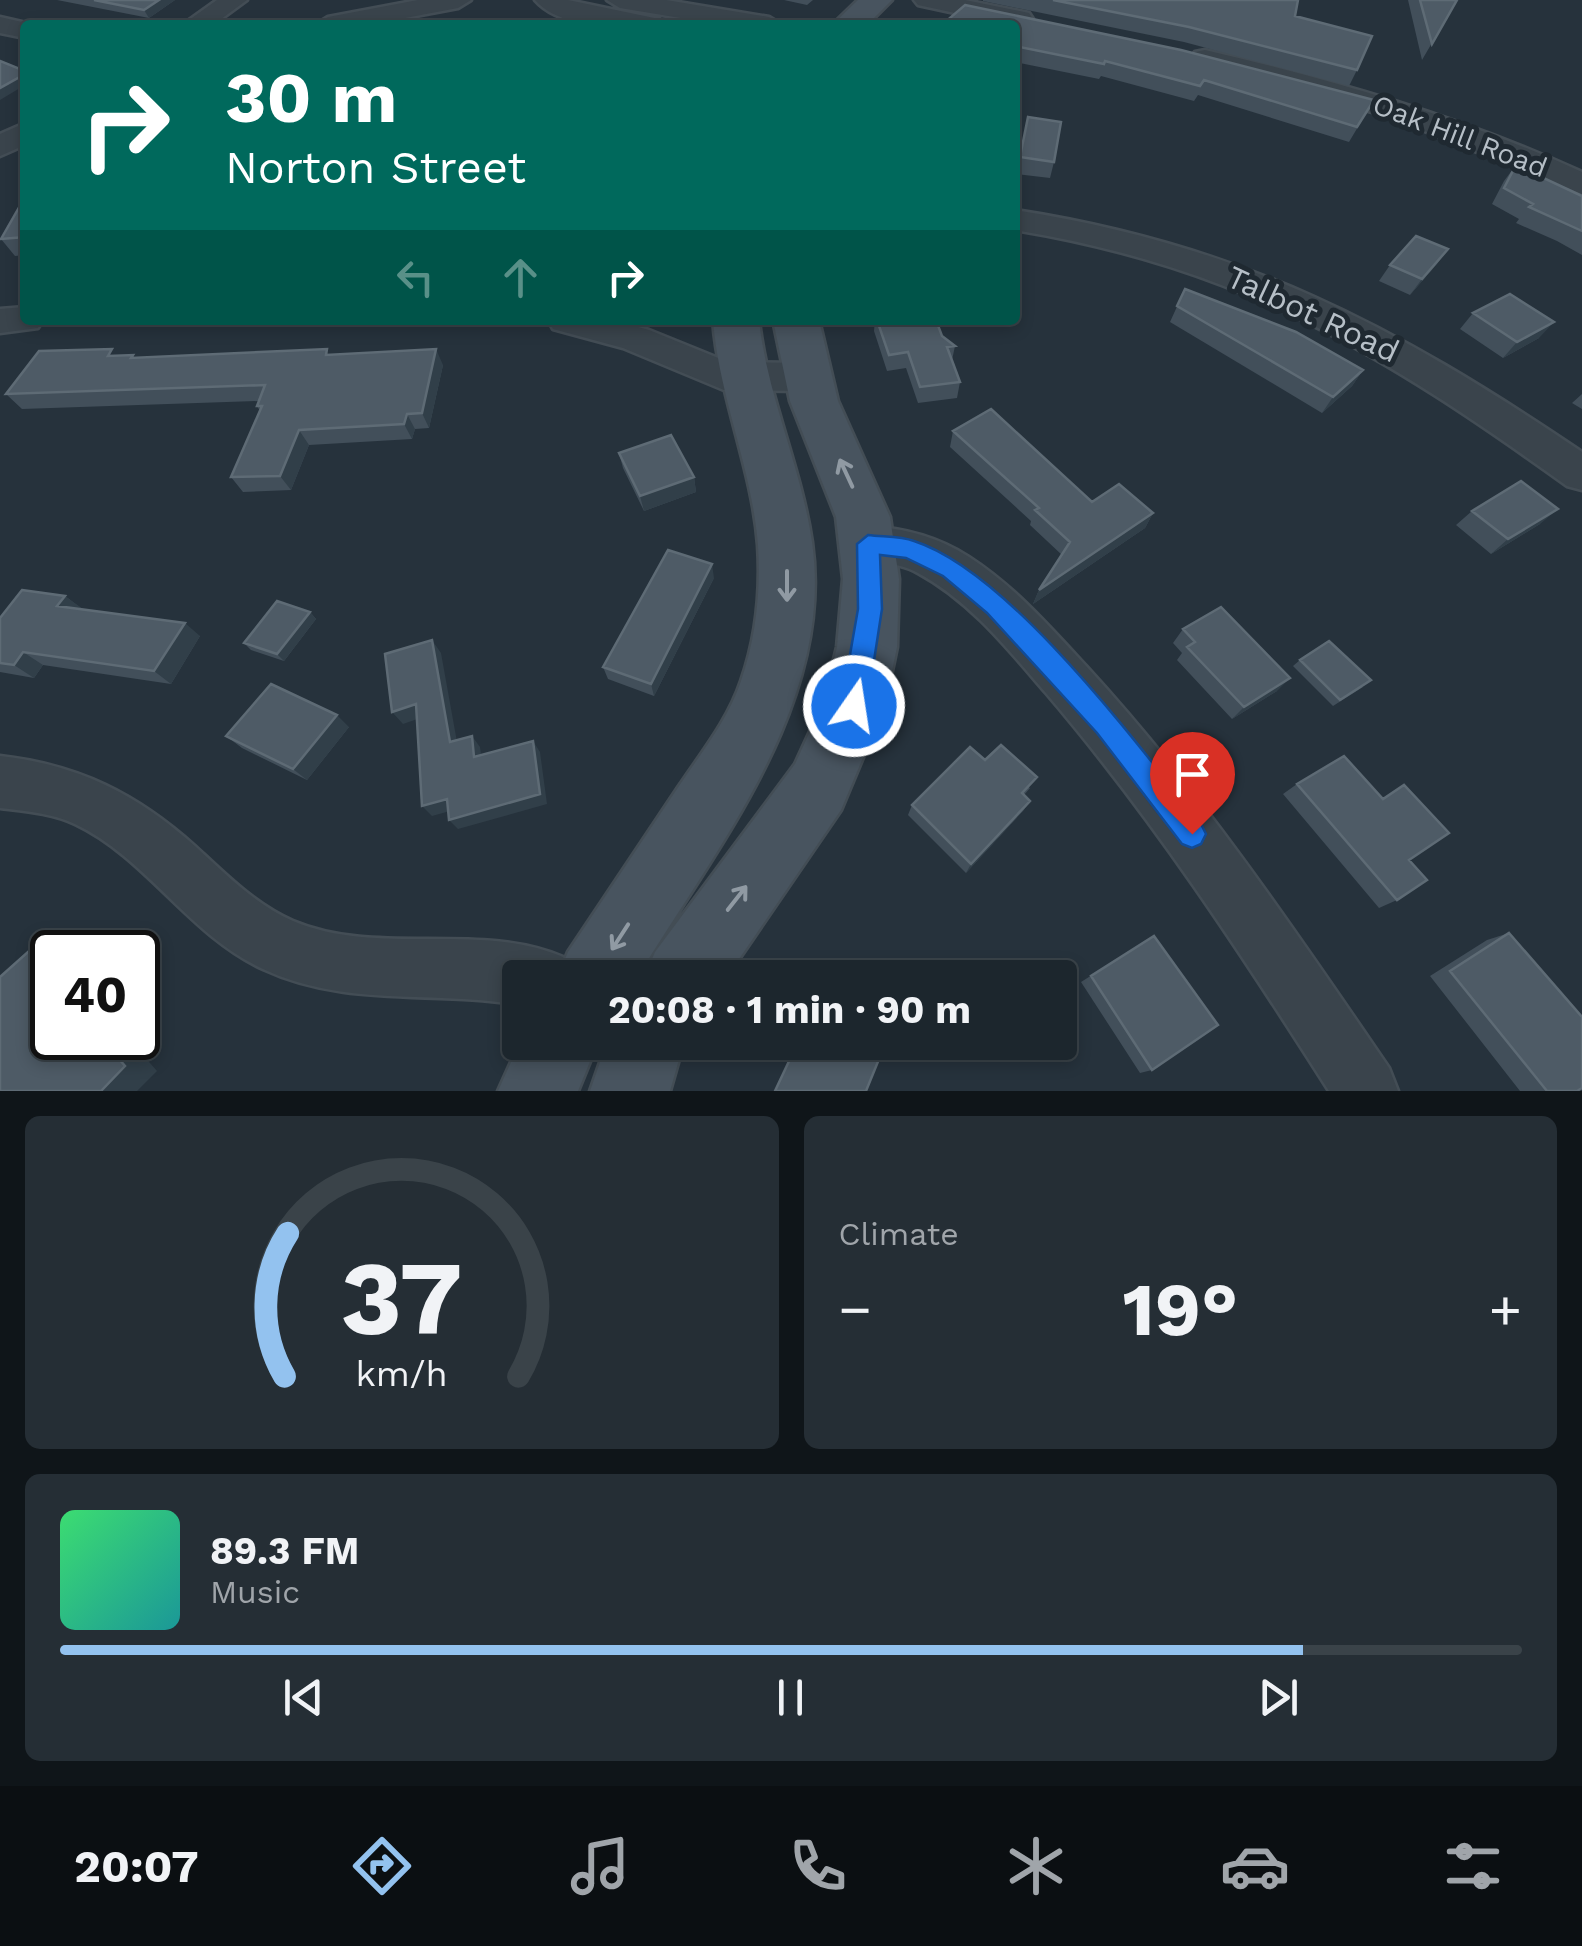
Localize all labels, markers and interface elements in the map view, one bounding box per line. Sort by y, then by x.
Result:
text: 30 m [225,57,397,139]
icon: right [60,60,190,190]
street label: Oak Hill Road [1368,88,1552,184]
text: Norton Street [225,141,526,194]
icon: left [388,250,443,305]
icon: ahead [493,250,548,305]
icon: right [598,250,653,305]
street label: Talbot Road [1221,258,1405,370]
one-way arrow [836,458,854,489]
one-way arrow [778,570,796,602]
position arrow [802,654,906,758]
pin [1150,732,1235,835]
icon: arrive [1165,747,1220,802]
one-way arrow [726,885,747,912]
one-way arrow [609,922,630,950]
speed limit sign: 40 [30,930,160,1060]
text: 20:08 · 1 min · 90 m [608,988,971,1032]
text: Climate [839,1215,959,1253]
text: 37 [341,1237,463,1359]
text: 19° [1122,1265,1238,1353]
text: − [839,1277,872,1341]
text: + [1489,1277,1522,1341]
text: km/h [356,1353,448,1395]
text: 89.3 FM [210,1529,359,1573]
text: Music [210,1573,300,1611]
icon: previous [276,1670,331,1725]
icon: pause [763,1670,818,1725]
icon: next [1251,1670,1306,1725]
icon: directions [347,1831,417,1901]
icon: music [565,1831,635,1901]
icon: phone [783,1831,853,1901]
icon: climate [1001,1831,1071,1901]
icon: car [1220,1831,1290,1901]
icon: filters [1438,1831,1508,1901]
text: 20:07 [74,1840,199,1893]

